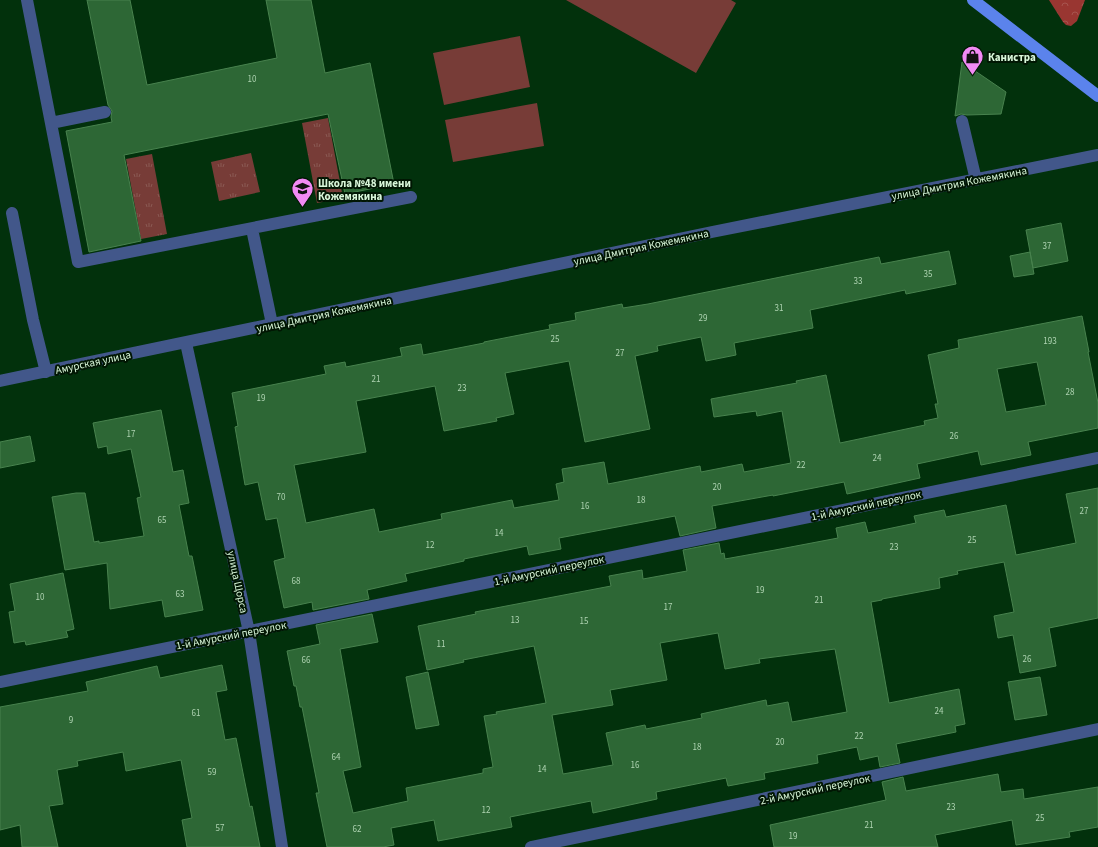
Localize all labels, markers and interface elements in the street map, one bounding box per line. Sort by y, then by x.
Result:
shop icon: Канистра [959,44,985,77]
place label: Канистра [988,50,1036,65]
house number: 10 [248,73,257,86]
street label: улица Дмитрия Кожемякина [890,163,1028,204]
school or university icon: Школа №48 имени Кожемякина [289,176,315,209]
place label: Школа №48 имени Кожемякина [318,176,411,204]
street label: улица Дмитрия Кожемякина [572,226,710,269]
house number: 37 [1043,240,1052,253]
house number: 35 [924,268,933,281]
house number: 33 [854,275,863,288]
street label: улица Дмитрия Кожемякина [255,293,393,336]
house number: 31 [775,302,783,315]
house number: 29 [699,312,708,325]
house number: 25 [551,333,560,346]
house number: 193 [1043,335,1057,348]
street label: Амурская улица [54,347,132,378]
house number: 27 [616,347,625,360]
house number: 21 [372,373,380,386]
house number: 23 [458,382,467,395]
house number: 28 [1066,386,1075,399]
house number: 19 [257,392,266,405]
house number: 17 [127,428,136,441]
house number: 26 [950,430,959,443]
house number: 24 [873,452,882,465]
house number: 22 [797,459,806,472]
house number: 20 [713,481,722,494]
street label: 1-й Амурский переулок [810,486,923,524]
house number: 70 [277,491,286,504]
house number: 18 [637,494,646,507]
house number: 16 [581,500,590,513]
house number: 27 [1080,505,1089,518]
house number: 65 [158,514,167,527]
house number: 14 [495,527,504,540]
house number: 25 [968,534,977,547]
house number: 12 [426,539,435,552]
house number: 23 [890,541,899,554]
street label: улица Щорса [224,550,251,615]
street label: 1-й Амурский переулок [493,551,606,589]
house number: 68 [292,575,301,588]
house number: 19 [756,584,765,597]
house number: 63 [176,588,185,601]
house number: 10 [36,591,45,604]
house number: 21 [815,594,823,607]
house number: 17 [664,601,673,614]
house number: 13 [511,614,520,627]
house number: 15 [580,615,589,628]
street label: 1-й Амурский переулок [175,617,288,654]
house number: 11 [437,638,445,651]
house number: 26 [1023,653,1032,666]
house number: 66 [302,654,311,667]
house number: 24 [935,705,944,718]
house number: 61 [192,707,200,720]
house number: 9 [69,714,74,727]
house number: 22 [855,730,864,743]
house number: 20 [776,736,785,749]
house number: 18 [693,741,702,754]
house number: 64 [332,751,341,764]
house number: 16 [631,759,640,772]
house number: 14 [538,763,547,776]
house number: 59 [208,766,217,779]
street label: 2-й Амурский переулок [759,770,872,808]
house number: 23 [947,801,956,814]
house number: 12 [482,804,491,817]
house number: 25 [1036,812,1045,825]
house number: 21 [865,819,873,832]
house number: 57 [216,822,225,835]
house number: 62 [353,823,362,836]
house number: 19 [789,830,798,843]

